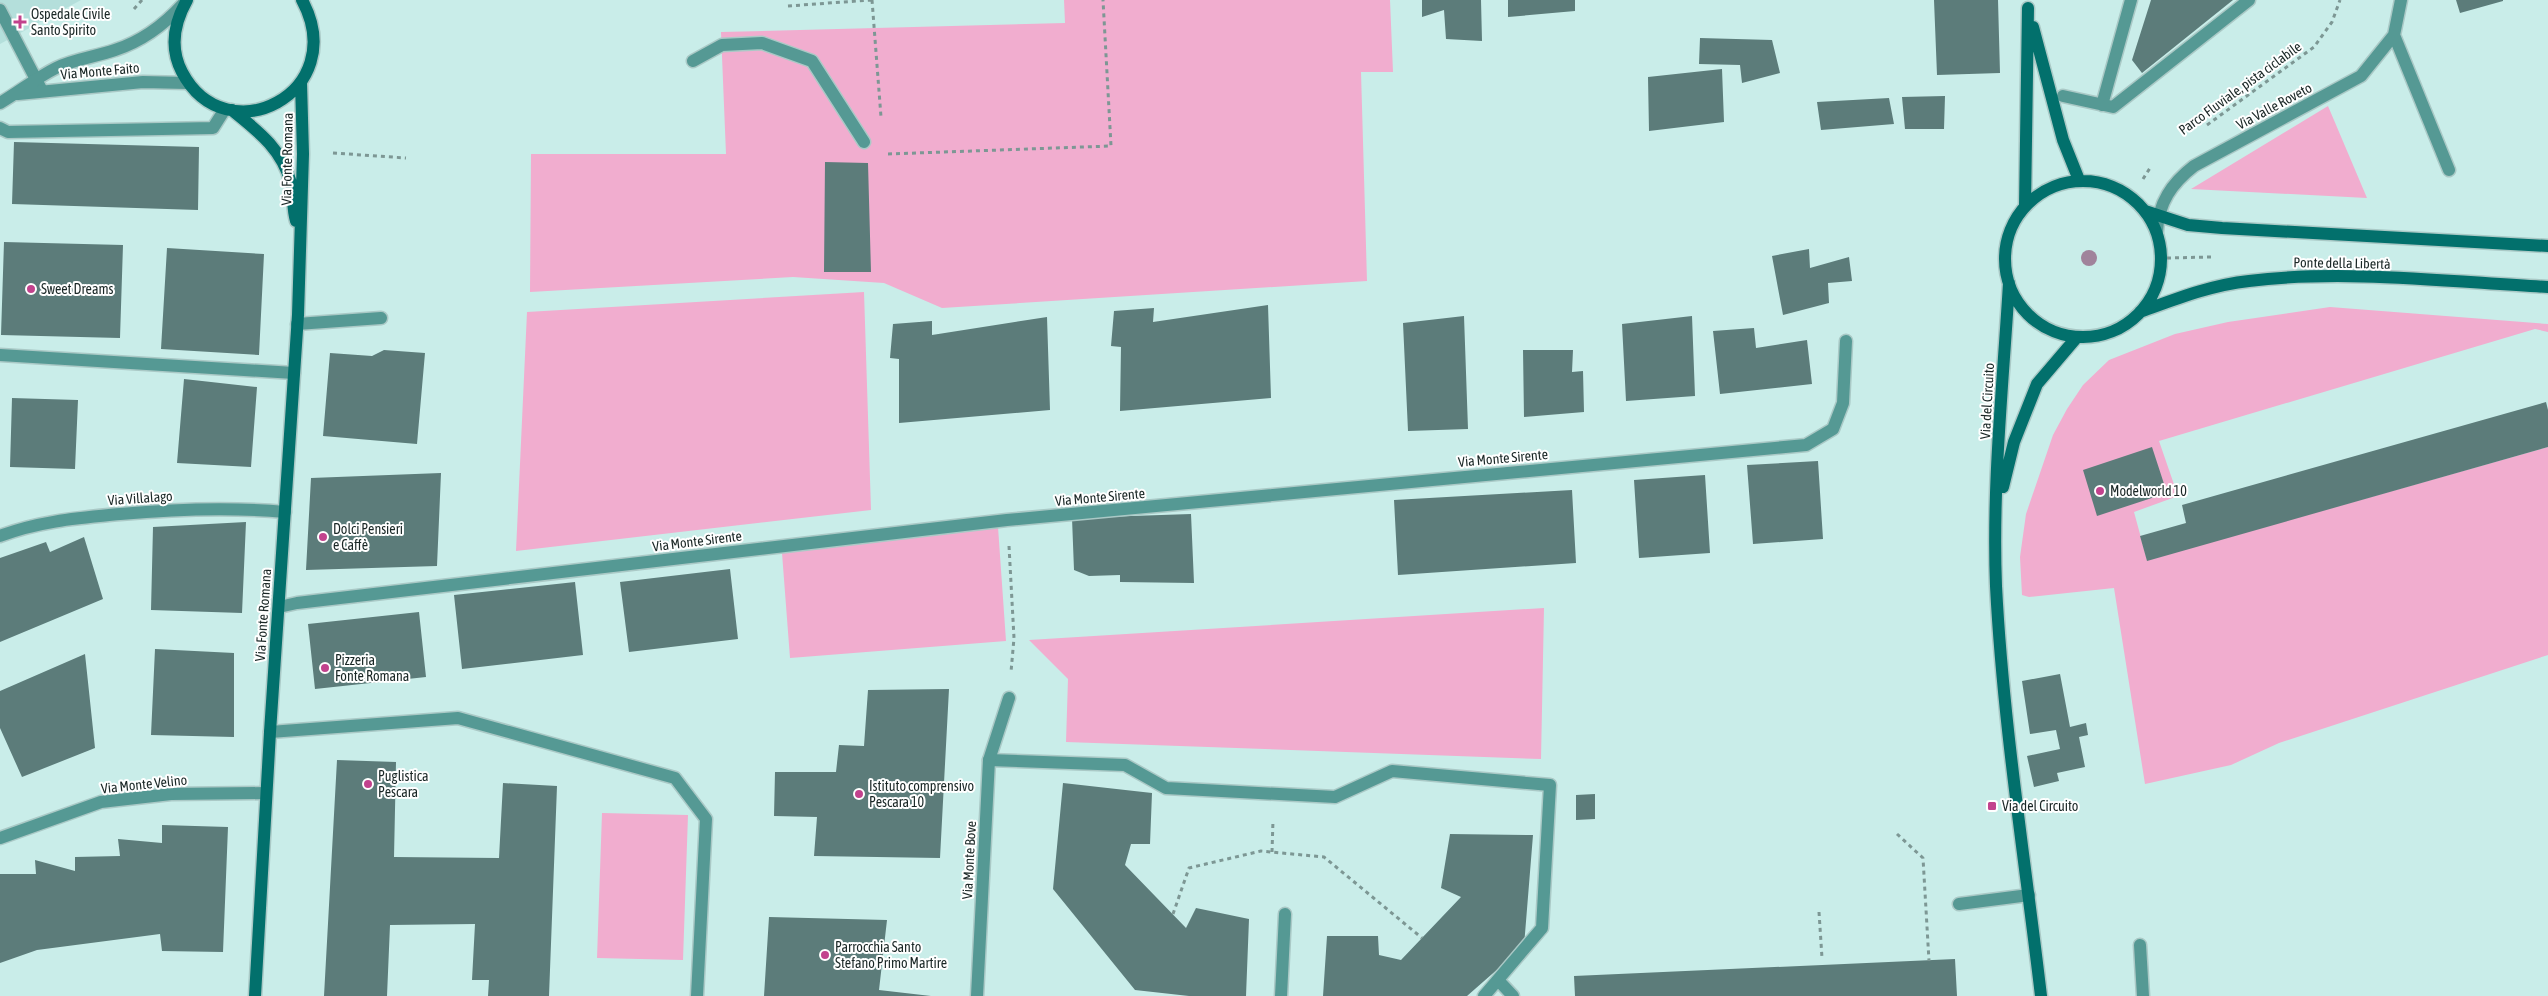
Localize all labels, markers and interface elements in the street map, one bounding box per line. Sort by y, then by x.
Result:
place label: Ospedale Civile Santo Spirito [31,6,110,38]
marker: Ospedale Civile Santo Spirito [13,15,27,29]
street label: Parco Fluviale, pista ciclabile [2176,38,2304,138]
street label: Via Monte Faito [60,60,140,82]
street label: Via Valle Roveto [2234,79,2314,133]
street label: Via Fonte Romana [278,112,296,206]
street label: Ponte della Libertà [2293,254,2391,272]
place label: Sweet Dreams [41,281,113,297]
marker: Sweet Dreams [25,283,37,295]
street label: Via del Circuito [1977,362,1997,440]
street label: Via Monte Sirente [1457,446,1549,470]
place label: Modelworld 10 [2110,483,2187,499]
street label: Via Monte Sirente [1054,485,1146,509]
marker: Modelworld 10 [2094,485,2106,497]
street label: Via Villalago [107,488,173,508]
place label: Dolci Pensieri e Caffè [333,521,403,553]
street label: Via Monte Sirente [651,528,743,554]
marker: Dolci Pensieri e Caffè [317,531,329,543]
street label: Via Fonte Romana [252,568,274,662]
place label: Pizzeria Fonte Romana [335,652,409,684]
marker: Pizzeria Fonte Romana [319,662,331,674]
place label: Puglistica Pescara [378,768,428,800]
street label: Via Monte Velino [100,772,188,796]
marker: Puglistica Pescara [362,778,374,790]
place label: Istituto comprensivo Pescara 10 [869,778,974,810]
marker: Istituto comprensivo Pescara 10 [853,788,865,800]
place label: Via del Circuito [2002,798,2078,814]
marker: Via del Circuito [1986,800,1998,812]
street label: Via Monte Bove [959,820,979,900]
place label: Parrocchia Santo Stefano Primo Martire [835,939,947,971]
marker: Parrocchia Santo Stefano Primo Martire [819,949,831,961]

